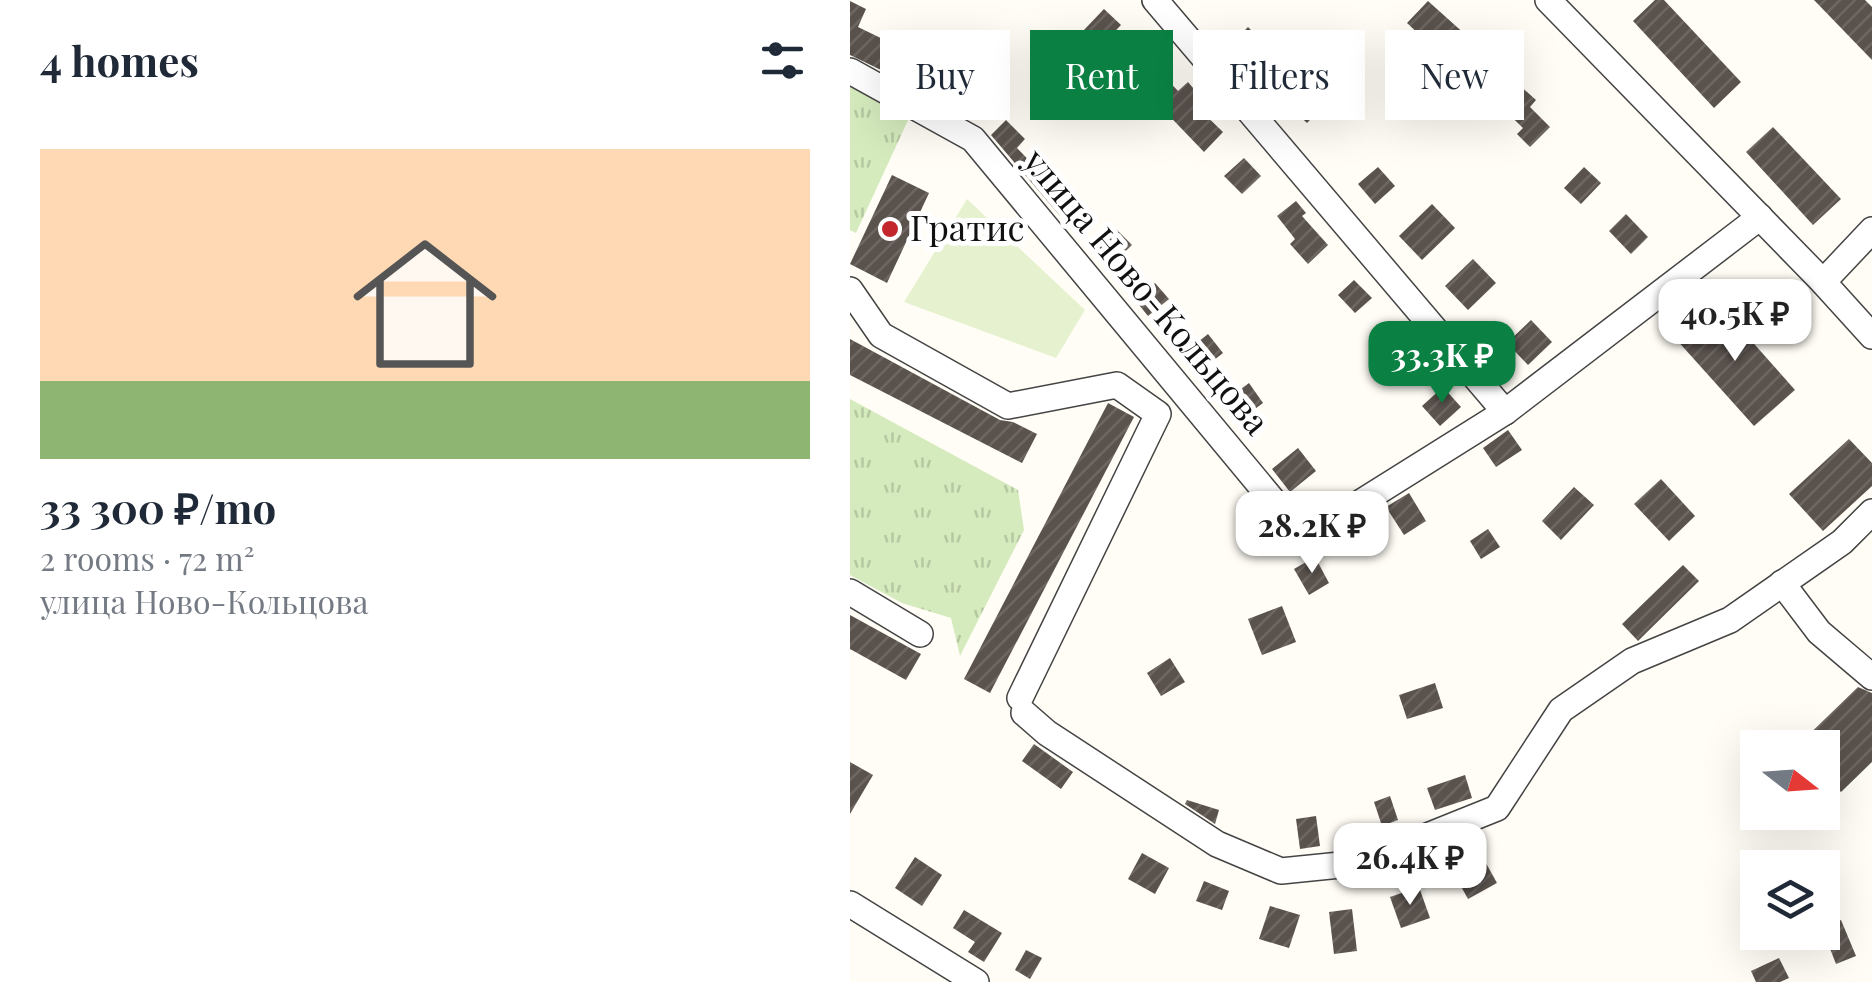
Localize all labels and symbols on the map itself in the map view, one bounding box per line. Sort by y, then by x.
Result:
street label: улица Ново-Кольцова [1014,137,1282,444]
place label: Гратис [910,203,1025,250]
marker: Гратис [879,218,901,240]
pin: 40.5K ₽ [1643,279,1827,364]
pin: 33.3K ₽ [1350,321,1534,406]
pin: 28.2K ₽ [1220,491,1404,576]
north arrow [1740,730,1840,830]
pin: 26.4K ₽ [1318,823,1502,908]

